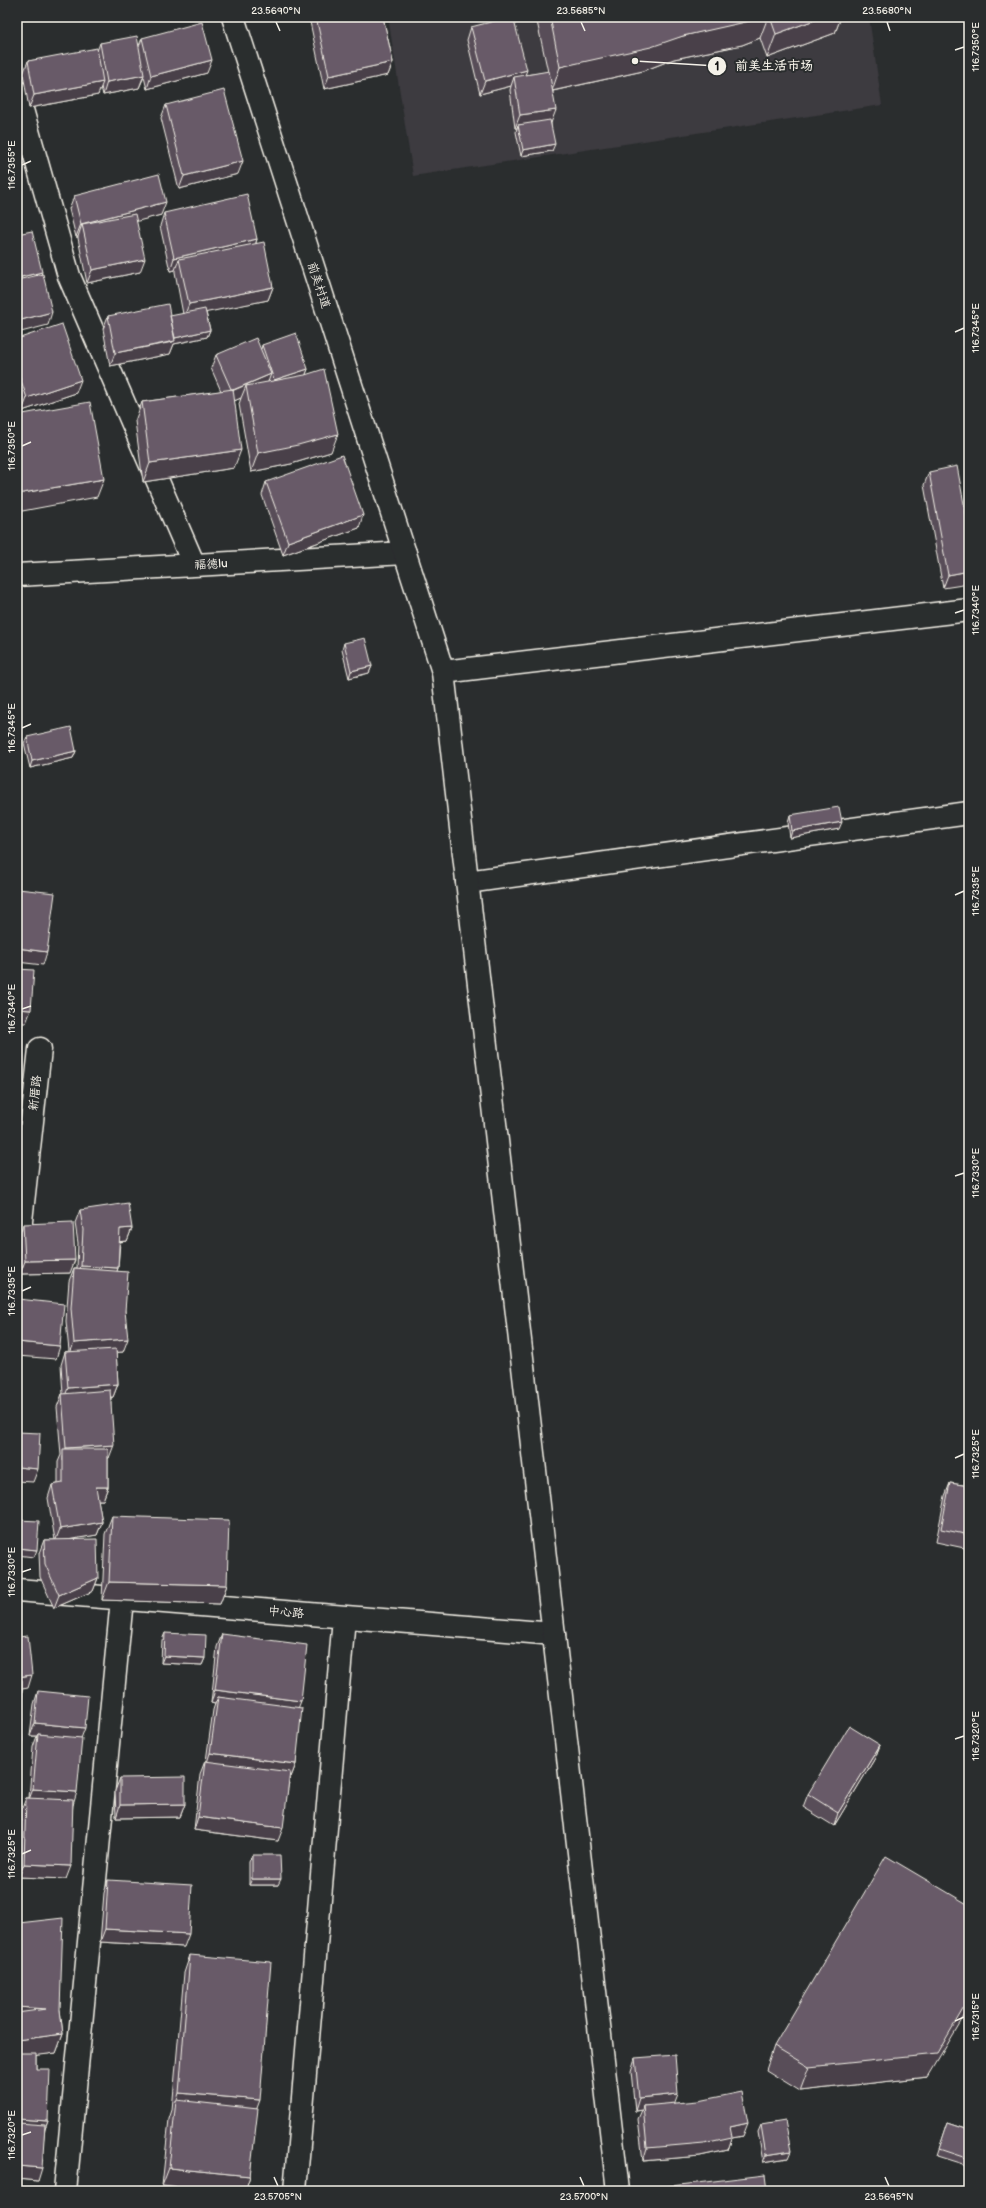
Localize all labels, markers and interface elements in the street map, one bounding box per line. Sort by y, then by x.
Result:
text: 23.5690°N [251,5,301,17]
text: 23.5685°N [556,5,606,17]
text: 23.5680°N [862,5,912,17]
text: 116.7350°E [970,22,982,72]
callout: 前美生活市场 [707,53,821,78]
text: 前美生活市场 [735,58,813,74]
text: 1 [714,59,720,74]
text: 116.7355°E [6,140,18,190]
street label: 前美村道 [304,260,333,310]
text: 116.7345°E [970,303,982,353]
text: 116.7350°E [6,421,18,471]
street label: 福德lu [194,556,228,573]
text: 116.7340°E [970,585,982,635]
text: 116.7345°E [6,703,18,753]
text: 116.7335°E [970,866,982,916]
text: 116.7340°E [6,984,18,1034]
street label: 新厝路 [26,1074,45,1112]
text: 116.7330°E [970,1148,982,1198]
text: 116.7335°E [6,1266,18,1316]
text: 116.7325°E [970,1429,982,1479]
text: 116.7330°E [6,1547,18,1597]
street label: 中心路 [267,1603,305,1622]
text: 116.7320°E [970,1711,982,1761]
text: 116.7325°E [6,1829,18,1879]
text: 116.7315°E [970,1993,982,2041]
text: 116.7320°E [6,2110,18,2160]
text: 23.5705°N [254,2191,302,2203]
text: 23.5700°N [560,2191,608,2203]
text: 23.5695°N [864,2191,914,2203]

